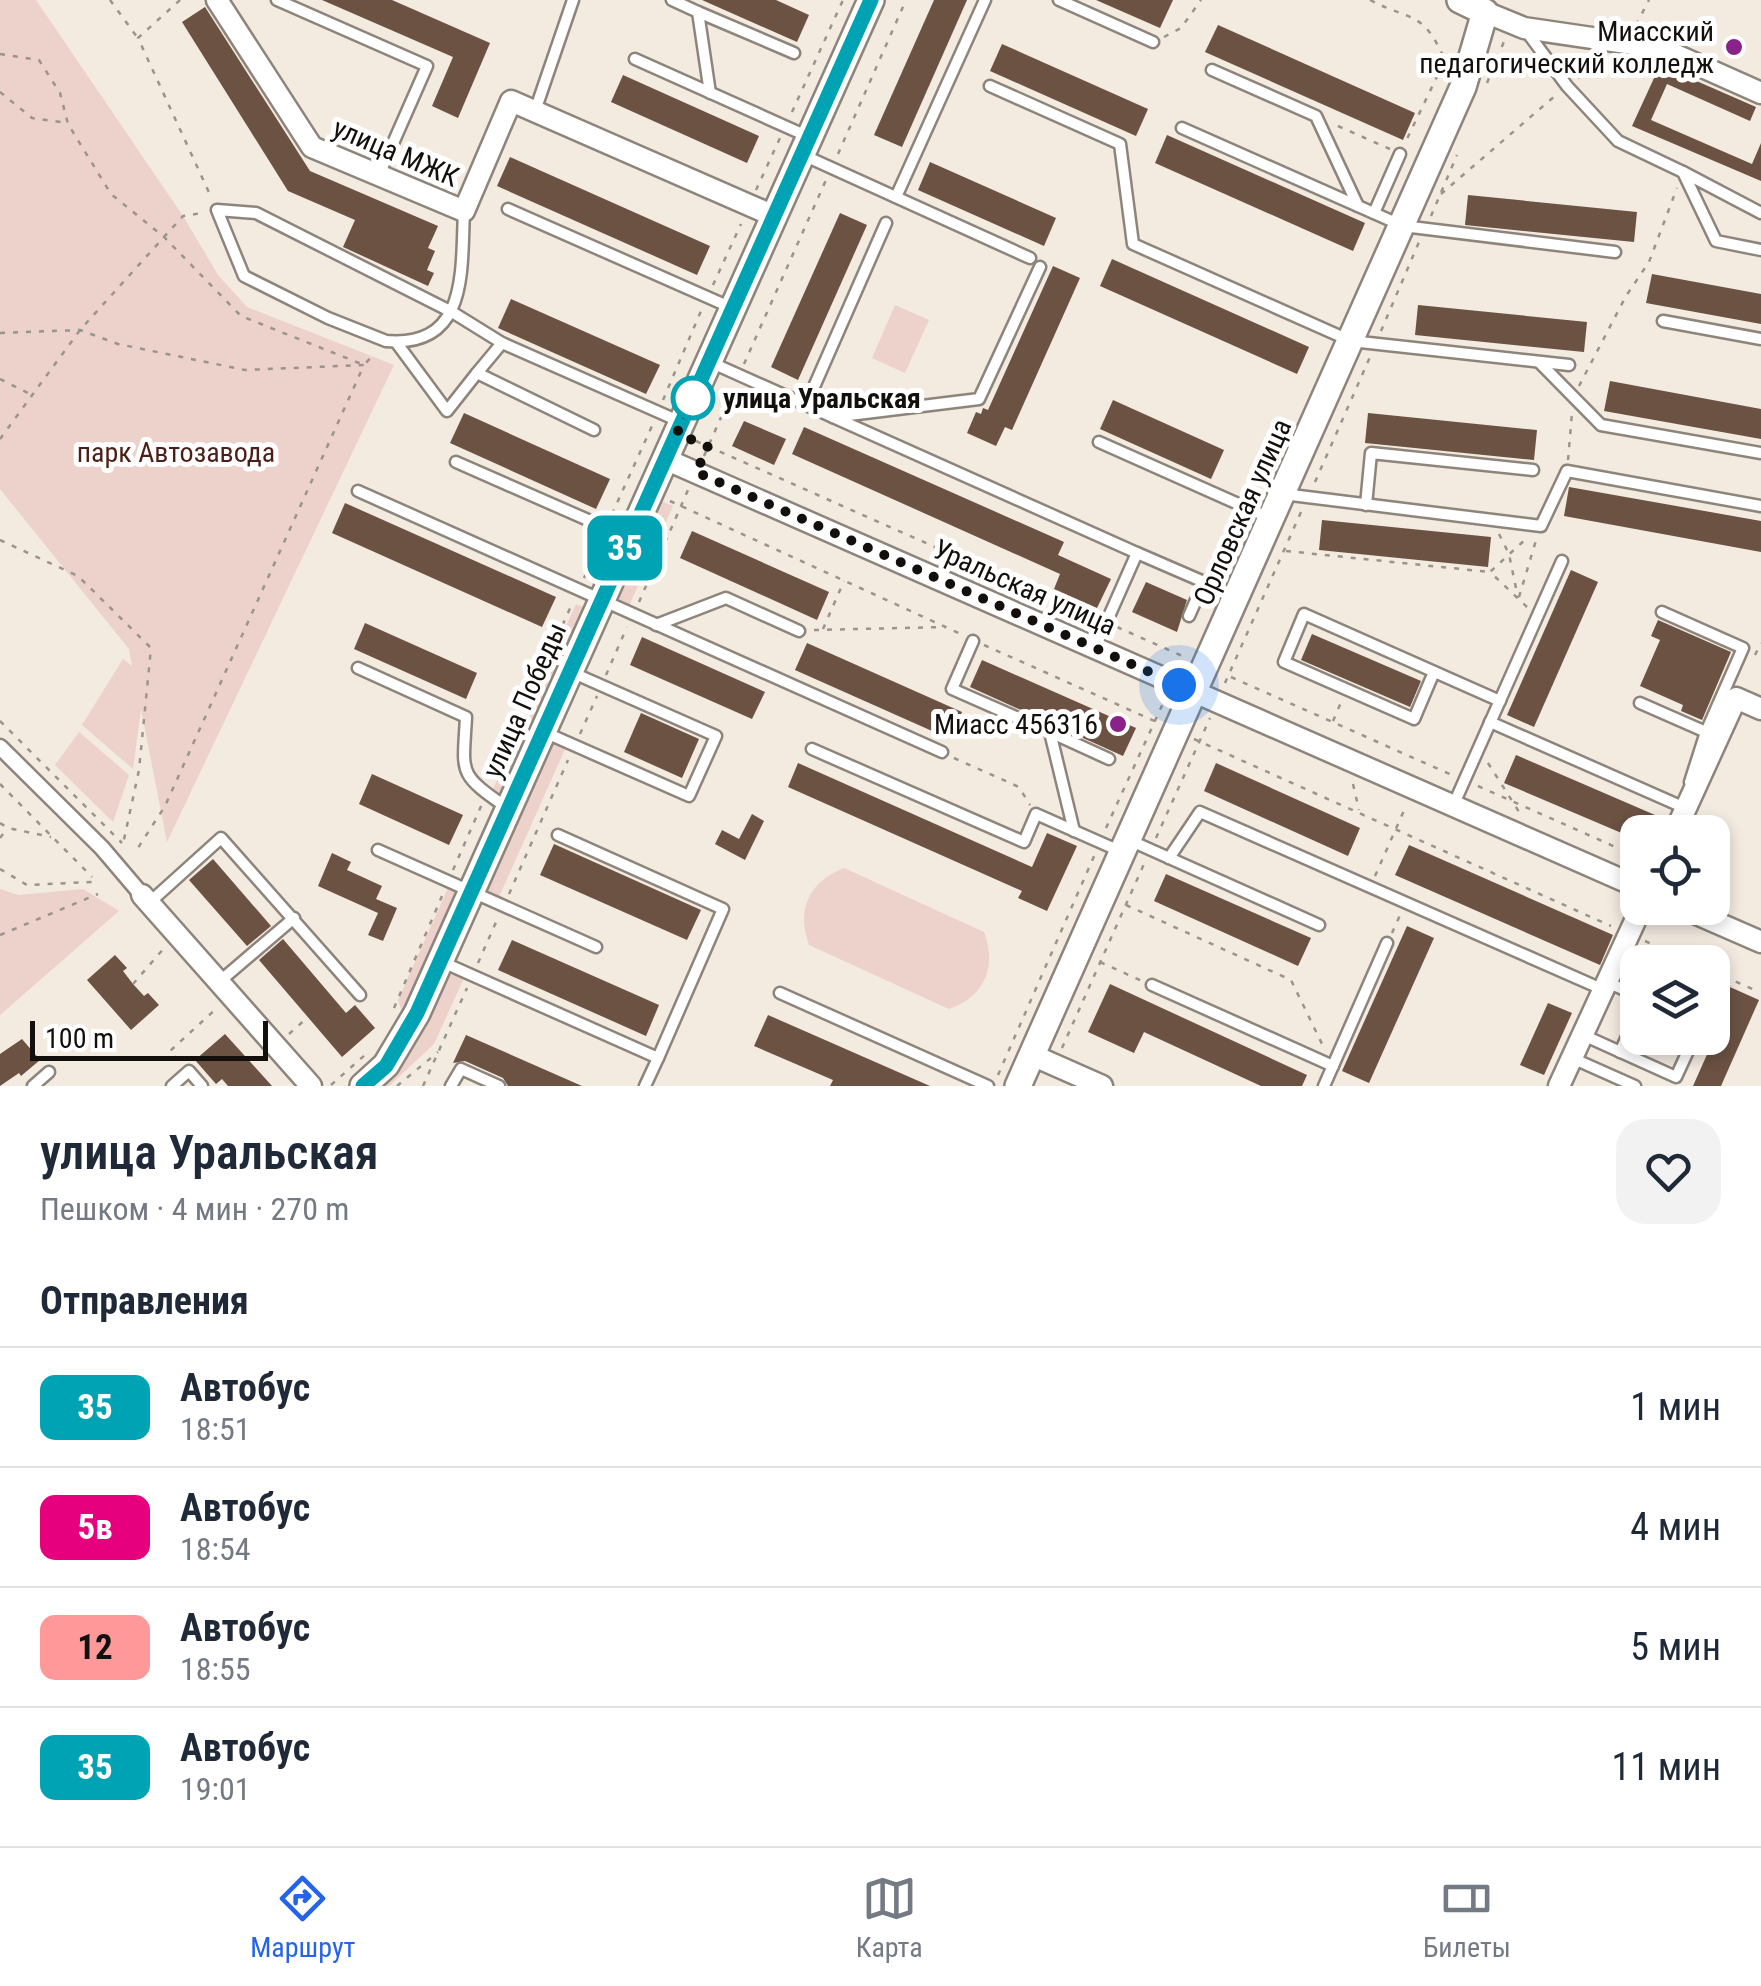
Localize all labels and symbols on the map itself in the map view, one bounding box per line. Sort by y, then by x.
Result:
place label: Миасский педагогический колледж [1419,15,1714,80]
marker: Миасский педагогический колледж [1723,36,1745,58]
street label: улица МЖК [328,111,464,194]
marker: улица Уральская [672,377,714,419]
place label: улица Уральская [723,382,921,415]
street label: Орловская улица [1187,414,1298,610]
park label: парк Автозавода [77,436,275,469]
line badge: 35 [580,516,670,580]
street label: Уральская улица [928,532,1121,642]
street label: улица Победы [476,618,573,783]
your location [1154,660,1204,710]
place label: Миасс 456316 [934,708,1098,741]
marker: Миасс 456316 [1107,713,1129,735]
scale bar [30,1016,268,1060]

